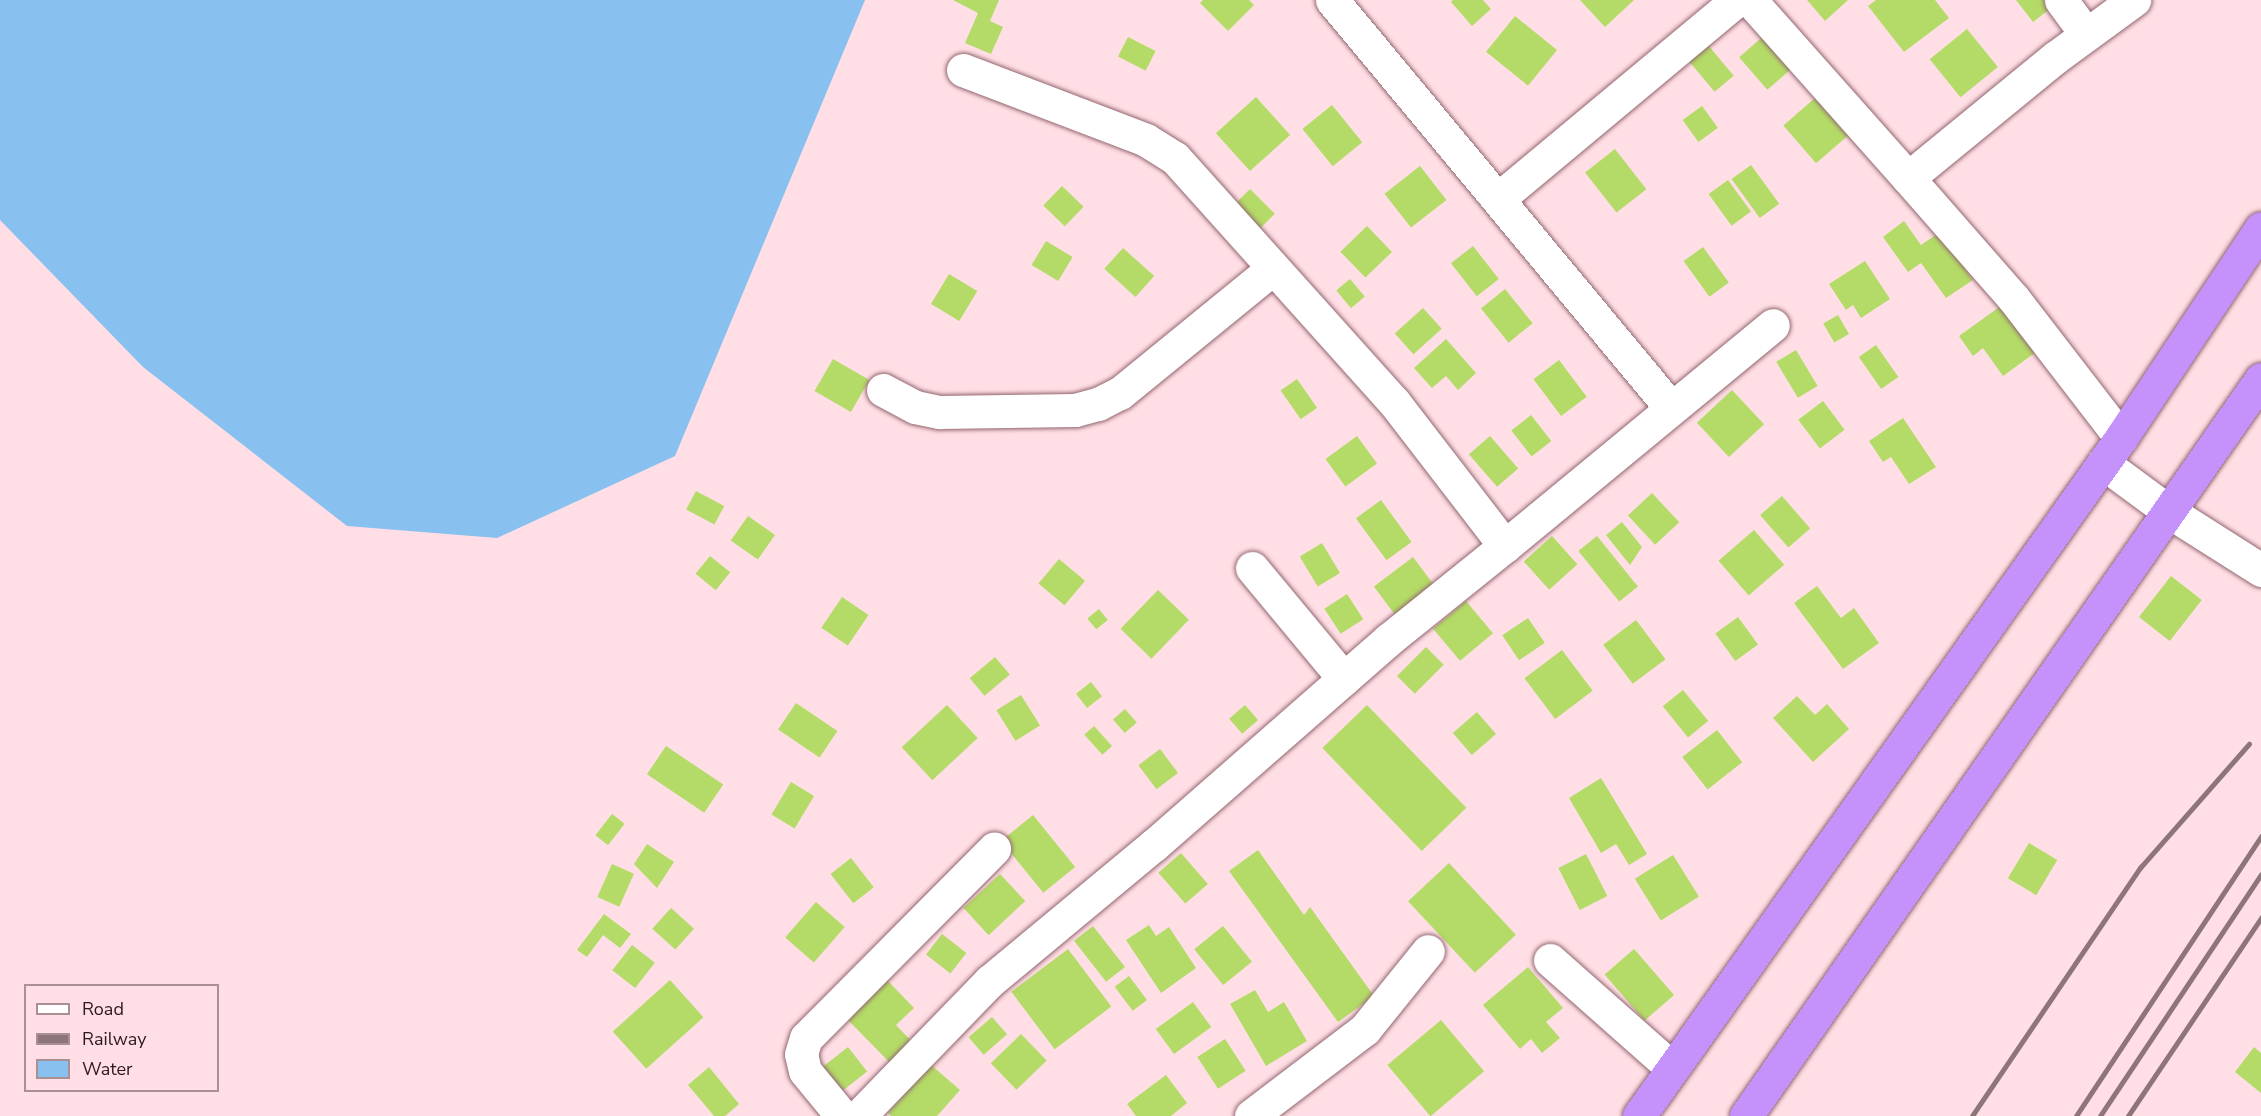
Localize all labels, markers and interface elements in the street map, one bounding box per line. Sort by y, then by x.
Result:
legend [24,984,219,1092]
text: Road [82,997,124,1021]
text: Railway [82,1027,147,1051]
text: Water [82,1057,133,1081]

